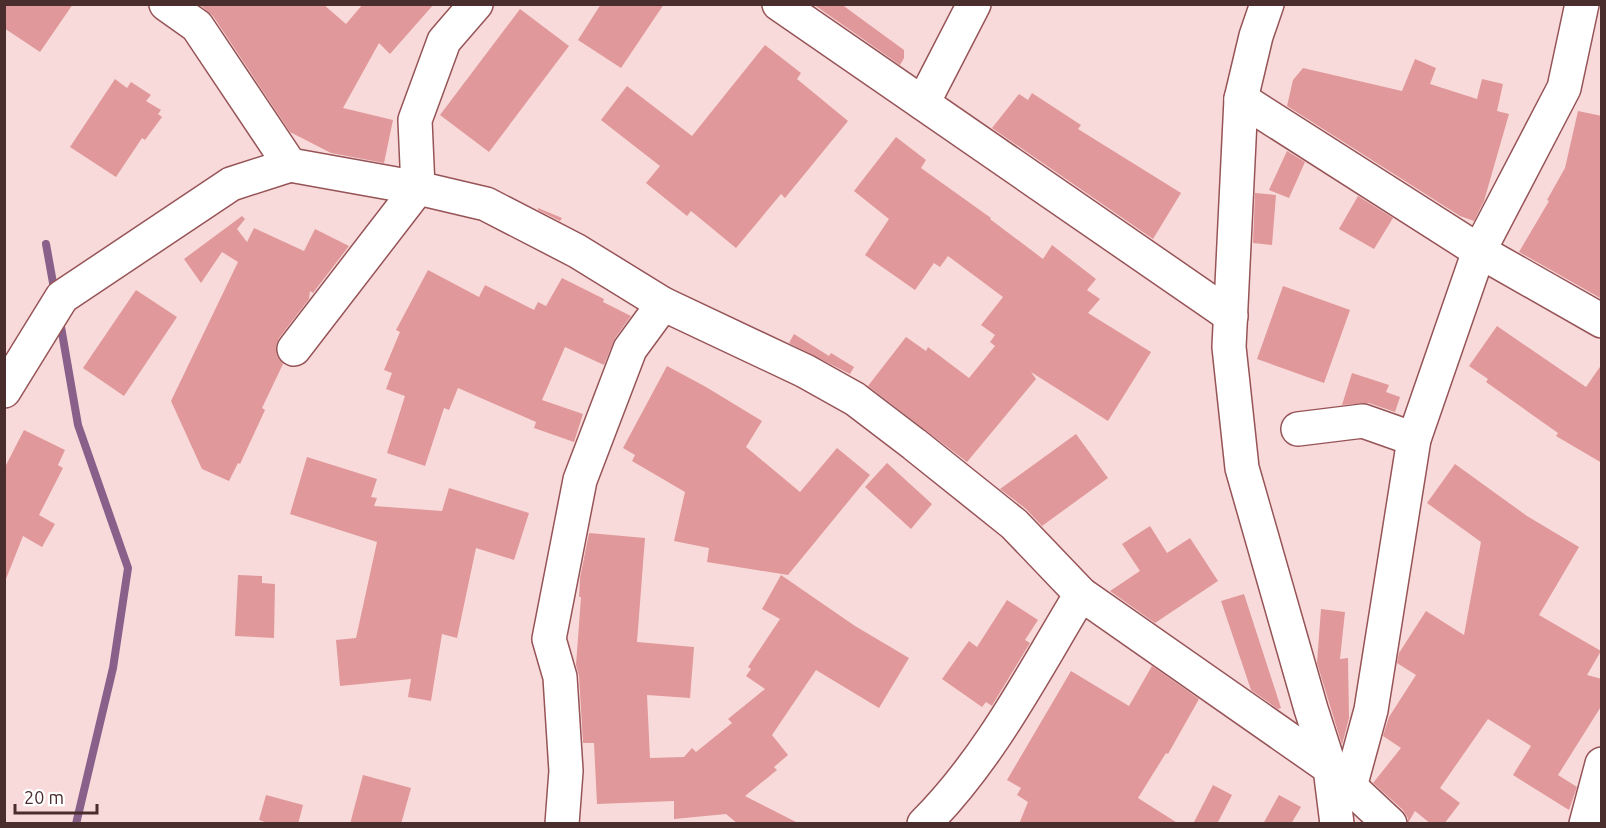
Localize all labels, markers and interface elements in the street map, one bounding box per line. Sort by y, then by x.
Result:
scale bar [15,777,98,815]
text: 20 m [24,787,64,807]

